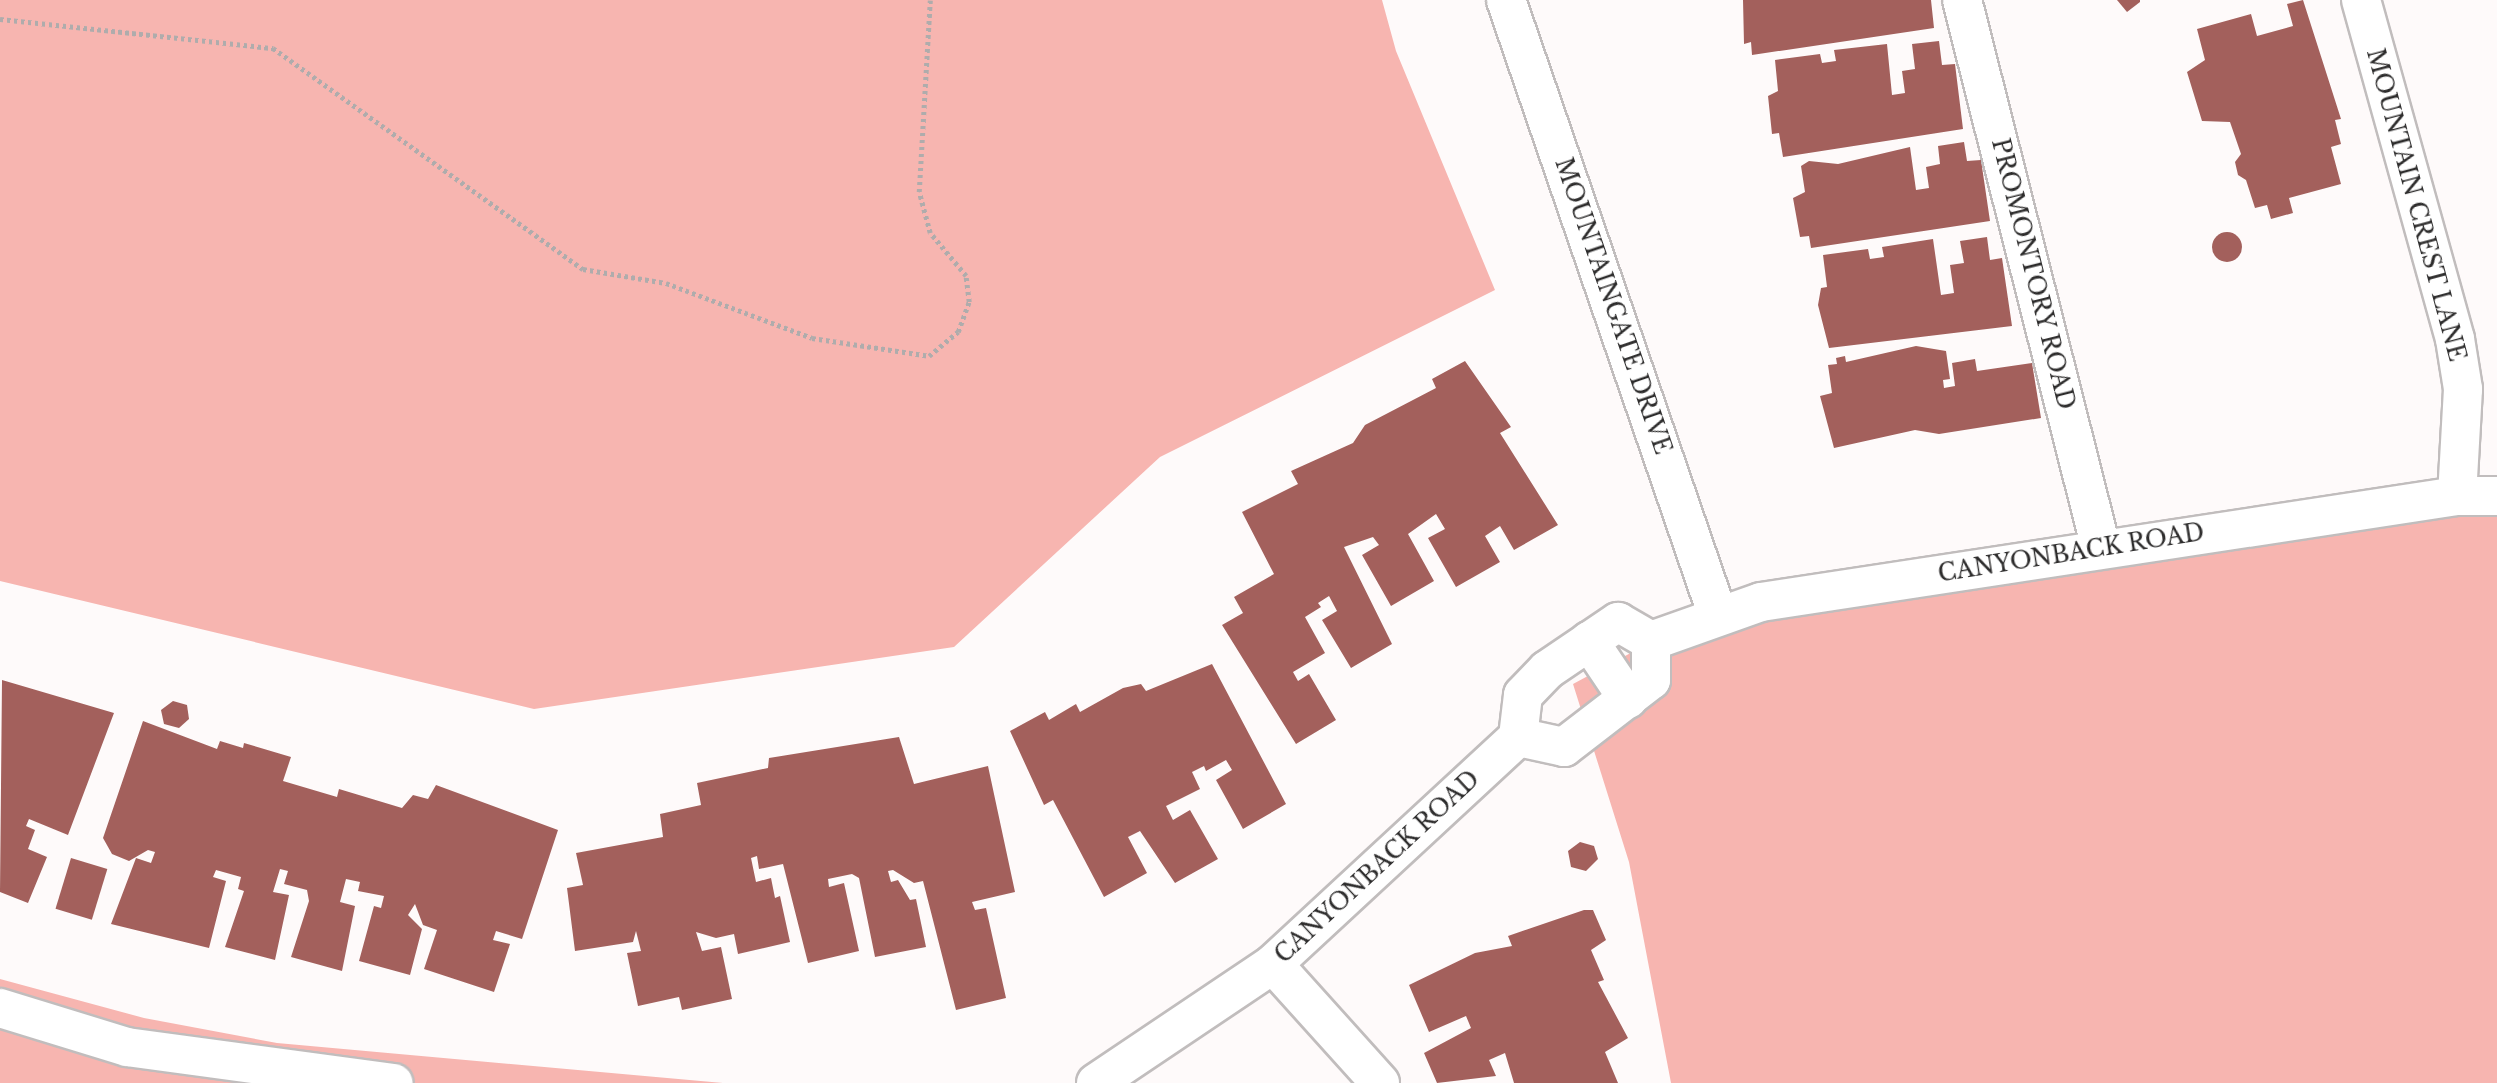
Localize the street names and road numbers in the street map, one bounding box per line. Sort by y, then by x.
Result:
street label: MOUNTAIN CREST LANE [2361,45,2471,365]
street label: PROMONTORY ROAD [1986,135,2080,413]
street label: MOUNTAINGATE DRIVE [1549,154,1677,458]
street label: CANYONBACK ROAD [1936,518,2206,588]
street label: CANYONBACK ROAD [1269,765,1485,969]

